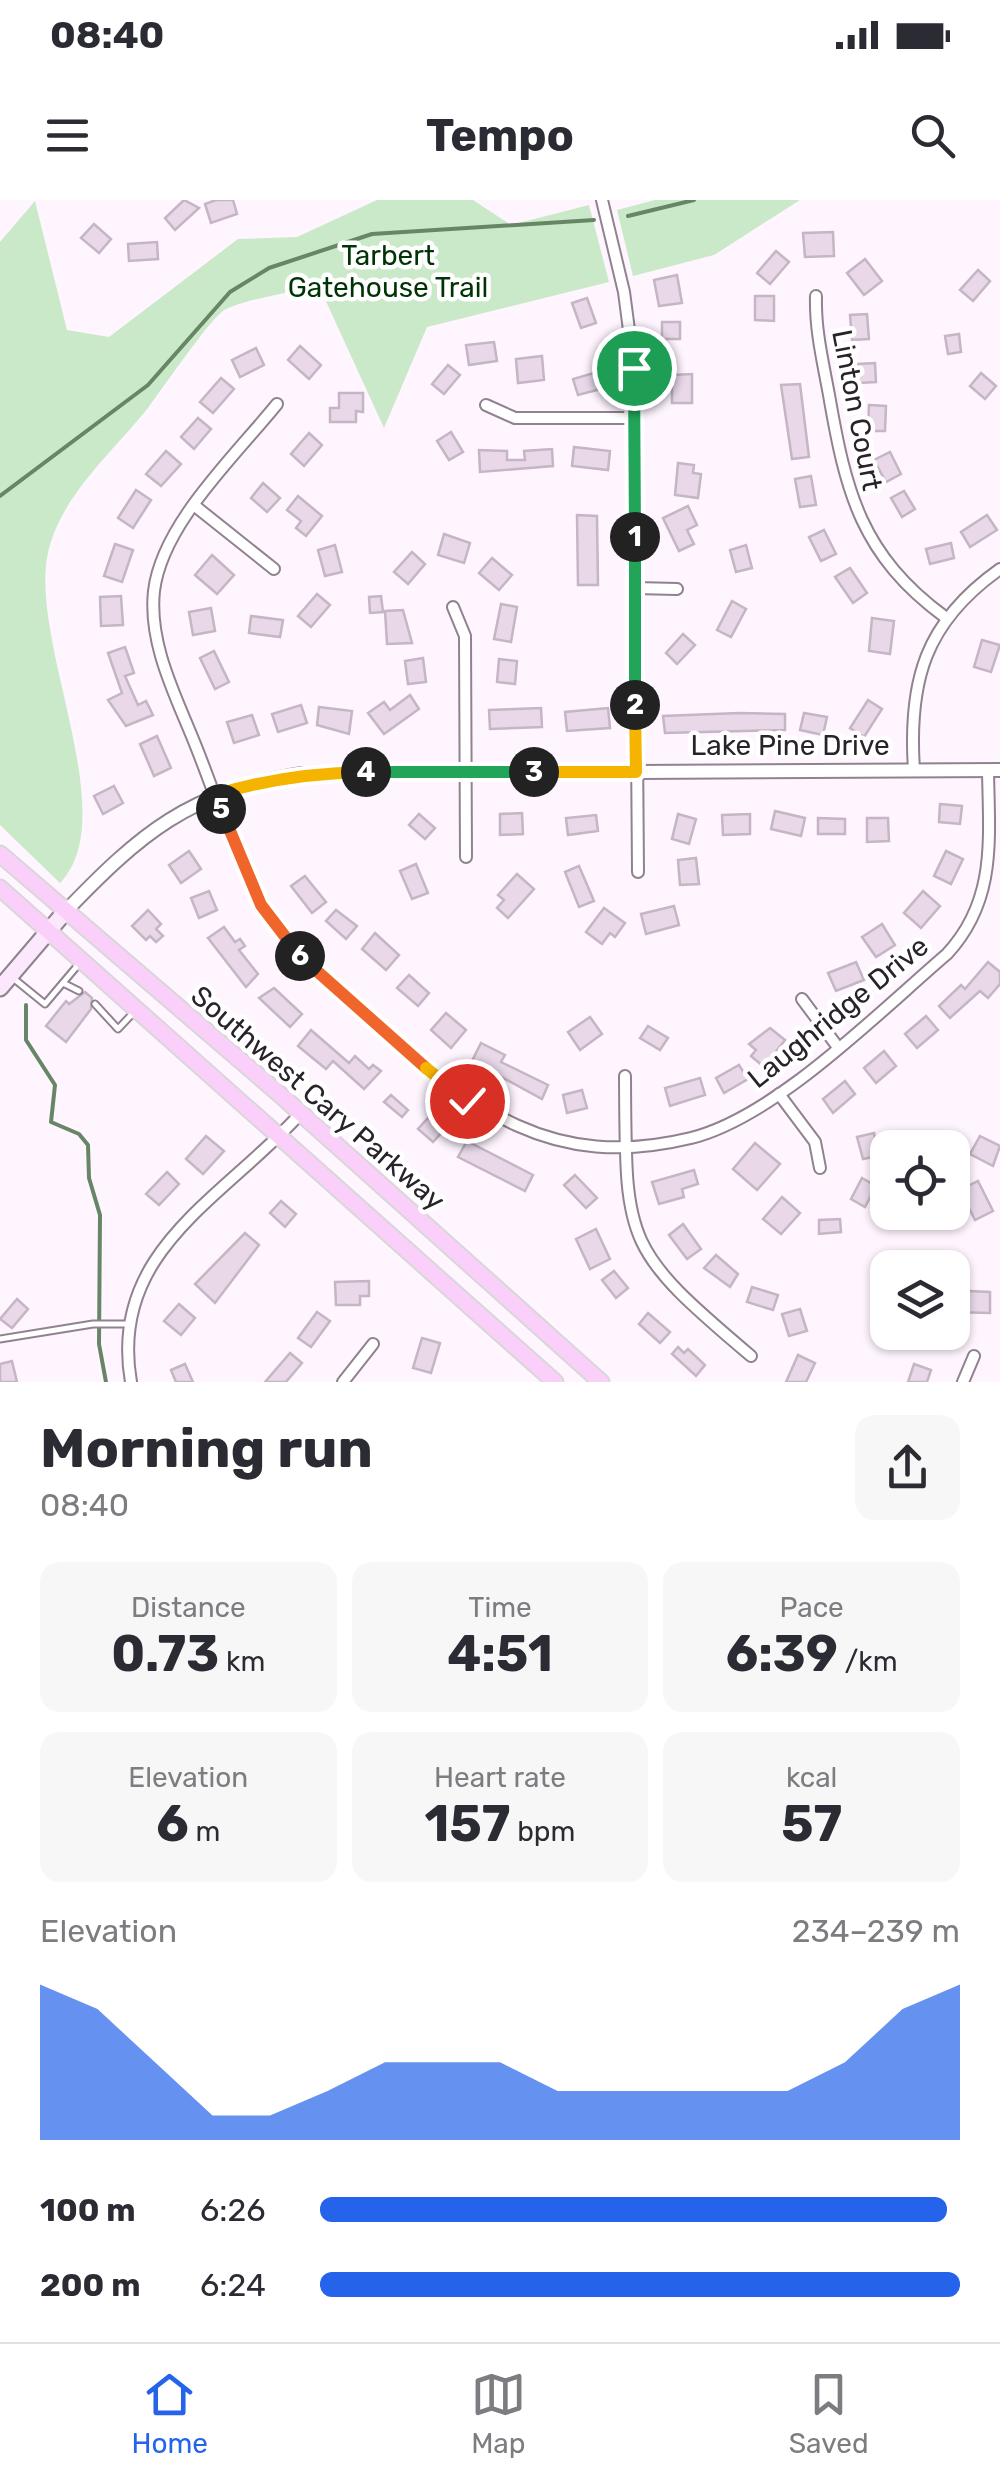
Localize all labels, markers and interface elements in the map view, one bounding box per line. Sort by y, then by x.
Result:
text: 08:40 [50,12,164,58]
icon: menu [40,108,95,163]
icon: search [905,108,960,163]
text: Tempo [426,109,574,162]
park label: Tarbert Gatehouse Trail [288,239,488,304]
pin [592,326,677,411]
street label: Linton Court [825,327,889,493]
icon: arrive [607,341,662,396]
pin: 1 [610,512,660,562]
text: 1 [628,520,642,553]
pin: 2 [610,680,660,730]
text: 2 [626,688,644,721]
street label: Lake Pine Drive [690,729,890,762]
pin: 4 [341,747,391,797]
pin: 3 [509,747,559,797]
text: 4 [356,755,376,788]
text: 3 [525,755,543,788]
pin: 5 [196,784,246,834]
text: 5 [212,792,230,825]
street label: Laughridge Drive [741,929,935,1095]
pin: 6 [275,931,325,981]
text: 6 [291,939,309,972]
street label: Southwest Cary Parkway [184,979,452,1217]
pin [425,1059,510,1144]
icon: check [440,1074,495,1129]
map controls [870,1130,970,1350]
button: locate [870,1130,970,1230]
button: layers [870,1250,970,1350]
button: share [855,1415,960,1520]
text: Morning run [40,1416,373,1481]
text: 08:40 [40,1486,129,1524]
text: Distance [131,1591,246,1624]
text: Time [468,1591,532,1624]
text: Pace [780,1591,844,1624]
text: 0.73 [111,1624,219,1684]
text: 4:51 [447,1624,553,1684]
text: 6:39 [726,1624,838,1684]
text: km [219,1645,265,1678]
text: /km [838,1645,898,1678]
text: Elevation [128,1761,248,1794]
text: Heart rate [434,1761,566,1794]
text: kcal [786,1761,837,1794]
text: 6 [156,1794,189,1854]
text: 157 [425,1794,510,1854]
text: 57 [781,1794,842,1854]
text: m [189,1815,220,1848]
text: bpm [510,1815,575,1848]
text: Elevation [40,1912,177,1950]
text: 234–239 m [792,1912,960,1950]
text: 100 m [40,2191,136,2229]
text: 6:26 [200,2191,266,2229]
text: 200 m [40,2266,140,2304]
text: 6:24 [200,2266,266,2304]
tab: Home [131,2367,208,2460]
tab: Map [471,2367,526,2460]
tab: Saved [789,2367,869,2460]

